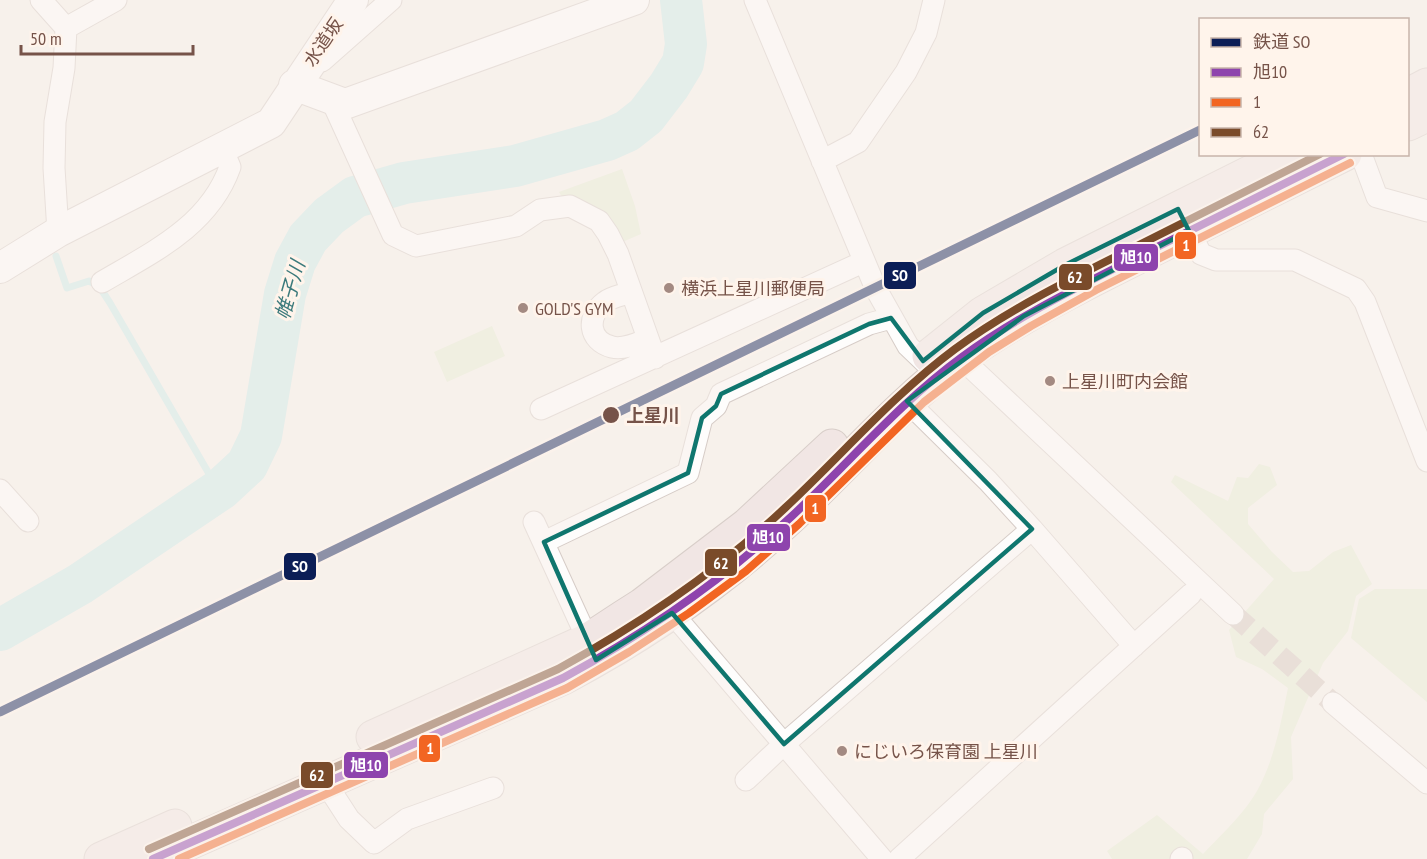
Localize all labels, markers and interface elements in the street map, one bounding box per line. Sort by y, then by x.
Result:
street label: 水道坂 [298,13,348,71]
scale bar [21,18,194,56]
legend [1199,18,1409,156]
text: 50 m [30,27,62,50]
text: 鉄道 SO [1253,30,1311,53]
text: 旭10 [1253,60,1287,83]
text: 1 [1253,90,1261,113]
text: 62 [1253,120,1269,143]
line badge: 1 [1174,231,1197,260]
text: 1 [1182,235,1190,255]
line badge: 旭10 [1113,243,1159,272]
text: 旭10 [1120,247,1152,267]
water label: 帷子川 [269,256,311,322]
line badge: SO [883,261,917,290]
line badge: 62 [1058,263,1093,291]
text: SO [892,265,908,285]
text: 62 [1067,267,1083,287]
place label: 横浜上星川郵便局 [681,277,825,300]
marker: 横浜上星川郵便局 [662,281,676,295]
place label: GOLD'S GYM [535,297,613,320]
marker: GOLD'S GYM [516,301,530,315]
place label: 上星川町内会館 [1062,370,1188,393]
marker: 上星川町内会館 [1043,374,1057,388]
place label: 上星川 [626,404,680,427]
marker: 上星川 [601,405,621,425]
line badge: 1 [804,494,827,523]
text: 1 [811,498,819,518]
line badge: 旭10 [746,523,791,552]
text: 旭10 [752,527,784,547]
line badge: 62 [704,548,738,577]
line badge: SO [283,552,317,581]
text: 62 [713,553,729,573]
text: SO [292,556,308,576]
line badge: 1 [418,734,441,763]
text: 1 [426,738,434,758]
place label: にじいろ保育園 上星川 [854,740,1038,763]
marker: にじいろ保育園 上星川 [835,744,849,758]
line badge: 旭10 [343,751,389,779]
text: 旭10 [350,755,382,775]
line badge: 62 [300,761,334,789]
text: 62 [309,765,325,785]

